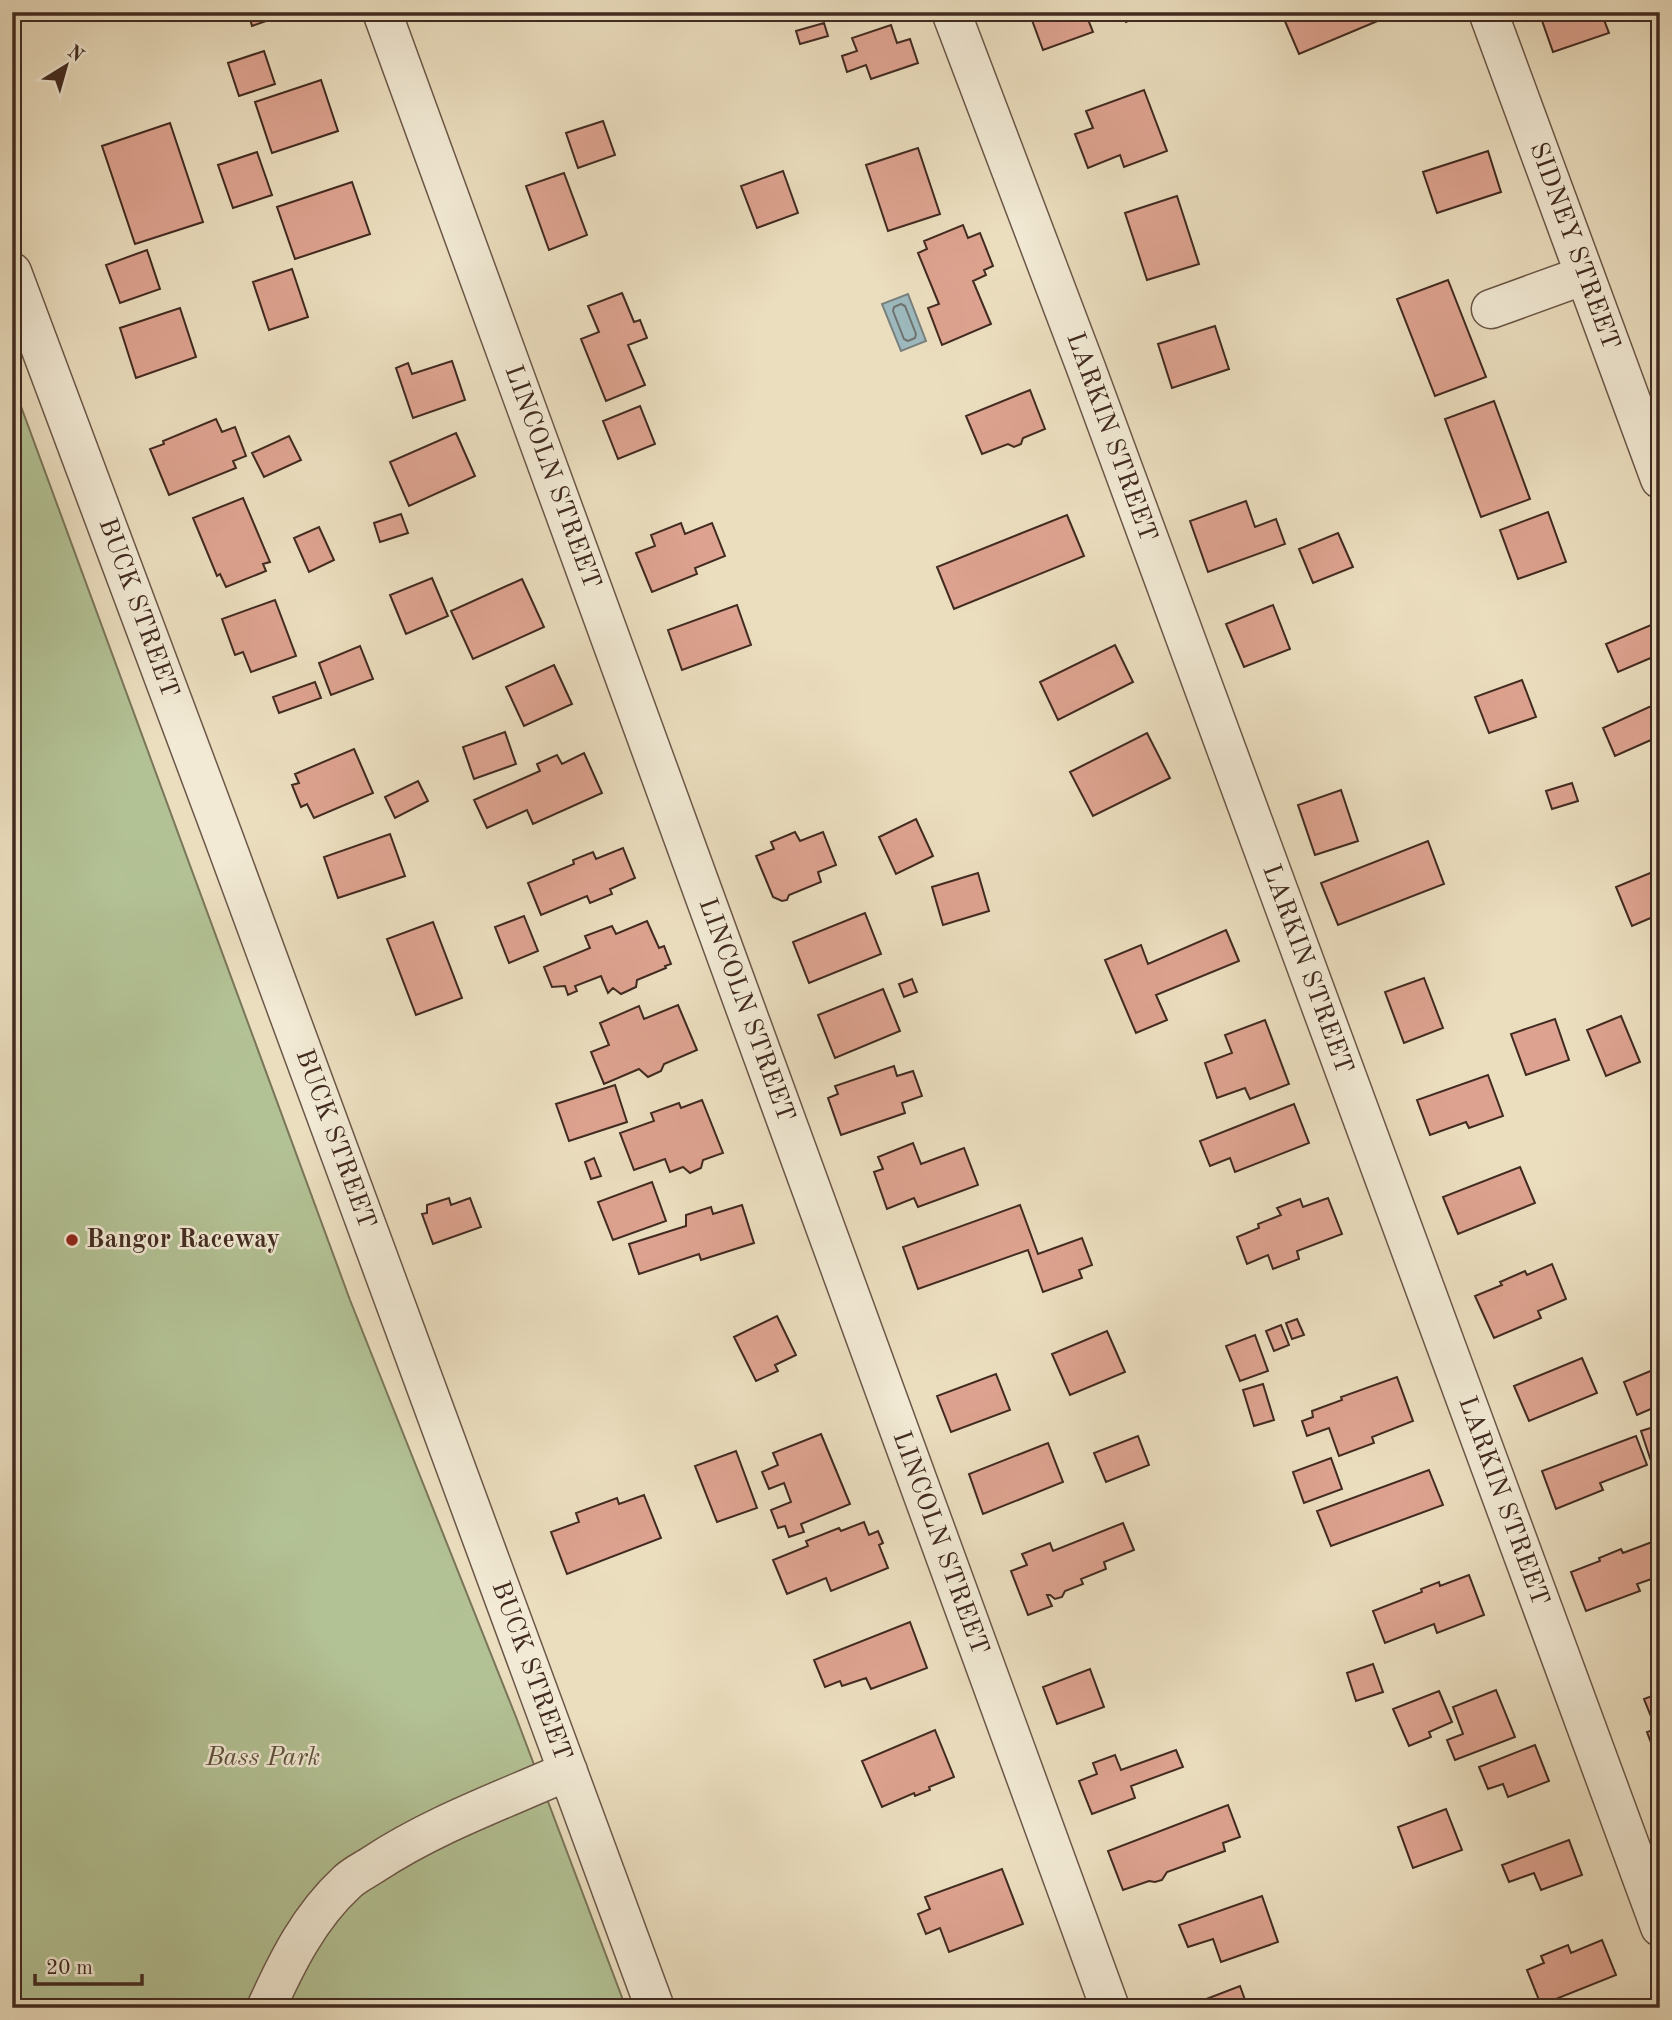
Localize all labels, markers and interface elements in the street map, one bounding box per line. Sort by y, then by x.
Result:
north arrow [32,32,102,102]
text: N [63,42,87,67]
street label: SIDNEY STREET [1524,139,1624,353]
street label: LARKIN STREET [1061,329,1161,545]
street label: LINCOLN STREET [499,362,605,592]
street label: BUCK STREET [93,515,183,701]
street label: LARKIN STREET [1257,861,1357,1077]
street label: LINCOLN STREET [693,895,799,1125]
street label: BUCK STREET [290,1046,380,1232]
place label: Bangor Raceway [86,1227,280,1253]
marker: Bangor Raceway [64,1232,80,1248]
street label: LARKIN STREET [1453,1393,1553,1609]
street label: LINCOLN STREET [887,1428,993,1658]
street label: BUCK STREET [486,1578,576,1764]
park label: Bass Park [205,1745,320,1771]
scale bar [35,1943,142,1987]
text: 20 m [46,1958,93,1979]

